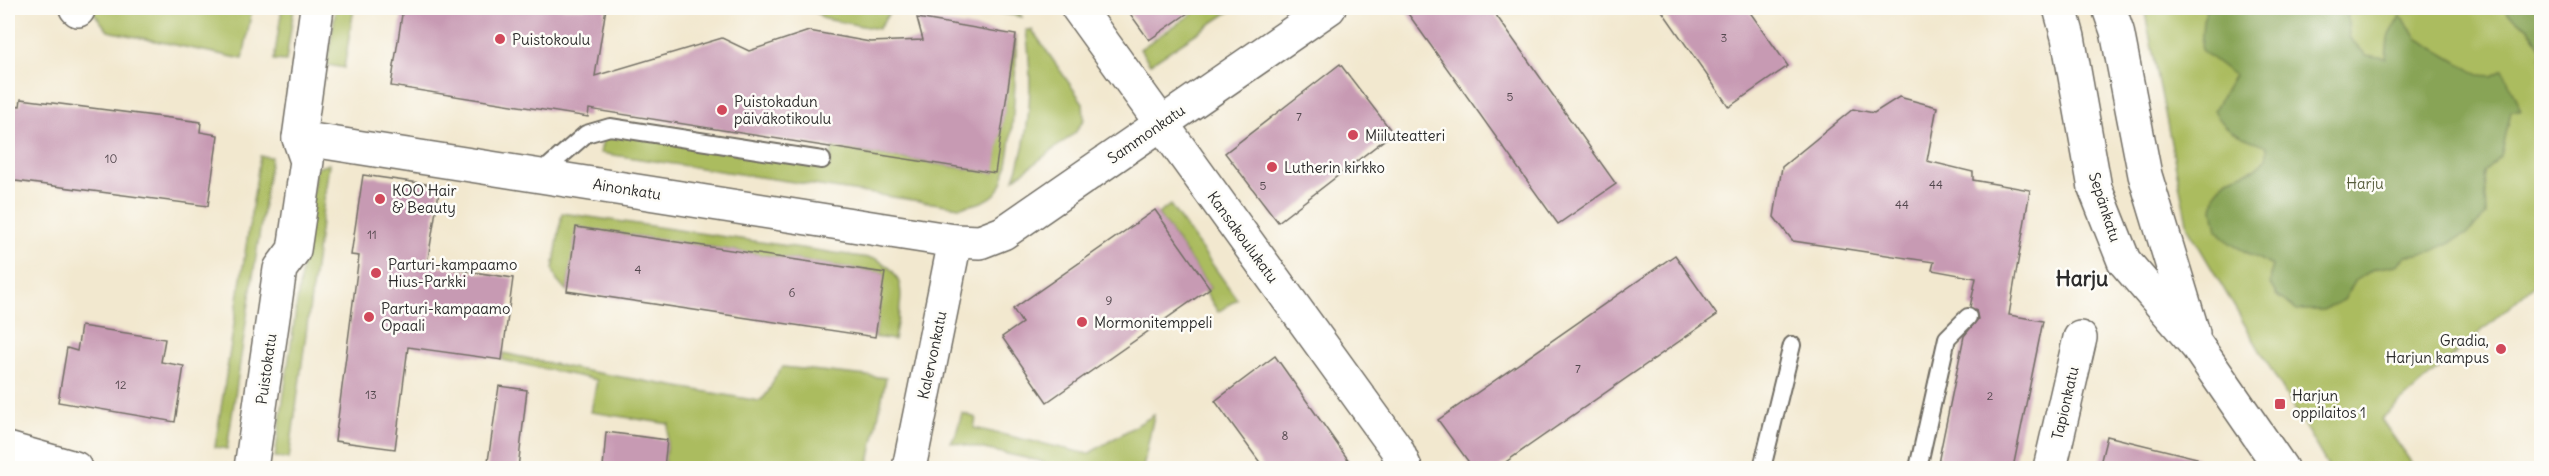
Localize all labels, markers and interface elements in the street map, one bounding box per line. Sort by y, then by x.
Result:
place label: Puistokoulu [512,30,591,49]
house number: 3 [1721,30,1728,45]
marker: Puistokoulu [493,32,507,46]
house number: 5 [1507,89,1514,104]
place label: Puistokadun päiväkotikoulu [734,92,832,128]
street label: Sammonkatu [1104,100,1189,168]
marker: Puistokadun päiväkotikoulu [715,103,729,117]
house number: 7 [1296,109,1302,124]
place label: Miiluteatteri [1365,126,1445,145]
marker: Miiluteatteri [1346,128,1360,142]
house number: 10 [105,151,117,166]
place label: Lutherin kirkko [1284,158,1385,177]
marker: Lutherin kirkko [1265,160,1279,174]
street label: Sepänkatu [2085,170,2125,244]
street label: Ainonkatu [592,174,663,204]
park label: Harju [2346,174,2384,193]
house number: 44 [1929,177,1943,192]
house number: 5 [1260,178,1267,193]
place label: KOO Hair & Beauty [392,181,457,217]
street label: Kansakoulukatu [1203,187,1283,287]
marker: KOO Hair & Beauty [373,192,387,206]
house number: 44 [1895,197,1909,212]
house number: 11 [367,227,377,242]
place label: Parturi-kampaamo Hius-Parkki [388,255,517,291]
house number: 4 [635,262,642,277]
district label: Harju [2056,265,2108,292]
marker: Parturi-kampaamo Hius-Parkki [369,266,383,280]
house number: 6 [789,285,796,300]
house number: 9 [1106,293,1113,308]
place label: Parturi-kampaamo Opaali [381,299,510,335]
street label: Kalervonkatu [913,309,951,401]
marker: Parturi-kampaamo Opaali [362,310,376,324]
place label: Mormonitemppeli [1094,313,1212,332]
marker: Mormonitemppeli [1075,315,1089,329]
place label: Gradia, Harjun kampus [2386,331,2489,367]
street label: Puistokatu [252,332,280,406]
marker: Gradia, Harjun kampus [2494,342,2508,356]
house number: 7 [1575,361,1581,376]
street label: Tapionkatu [2047,364,2083,441]
house number: 12 [115,377,127,392]
place label: Harjun oppilaitos 1 [2292,386,2366,422]
house number: 13 [365,387,377,402]
house number: 2 [1987,388,1994,403]
marker: Harjun oppilaitos 1 [2273,397,2287,411]
house number: 8 [1282,428,1289,443]

